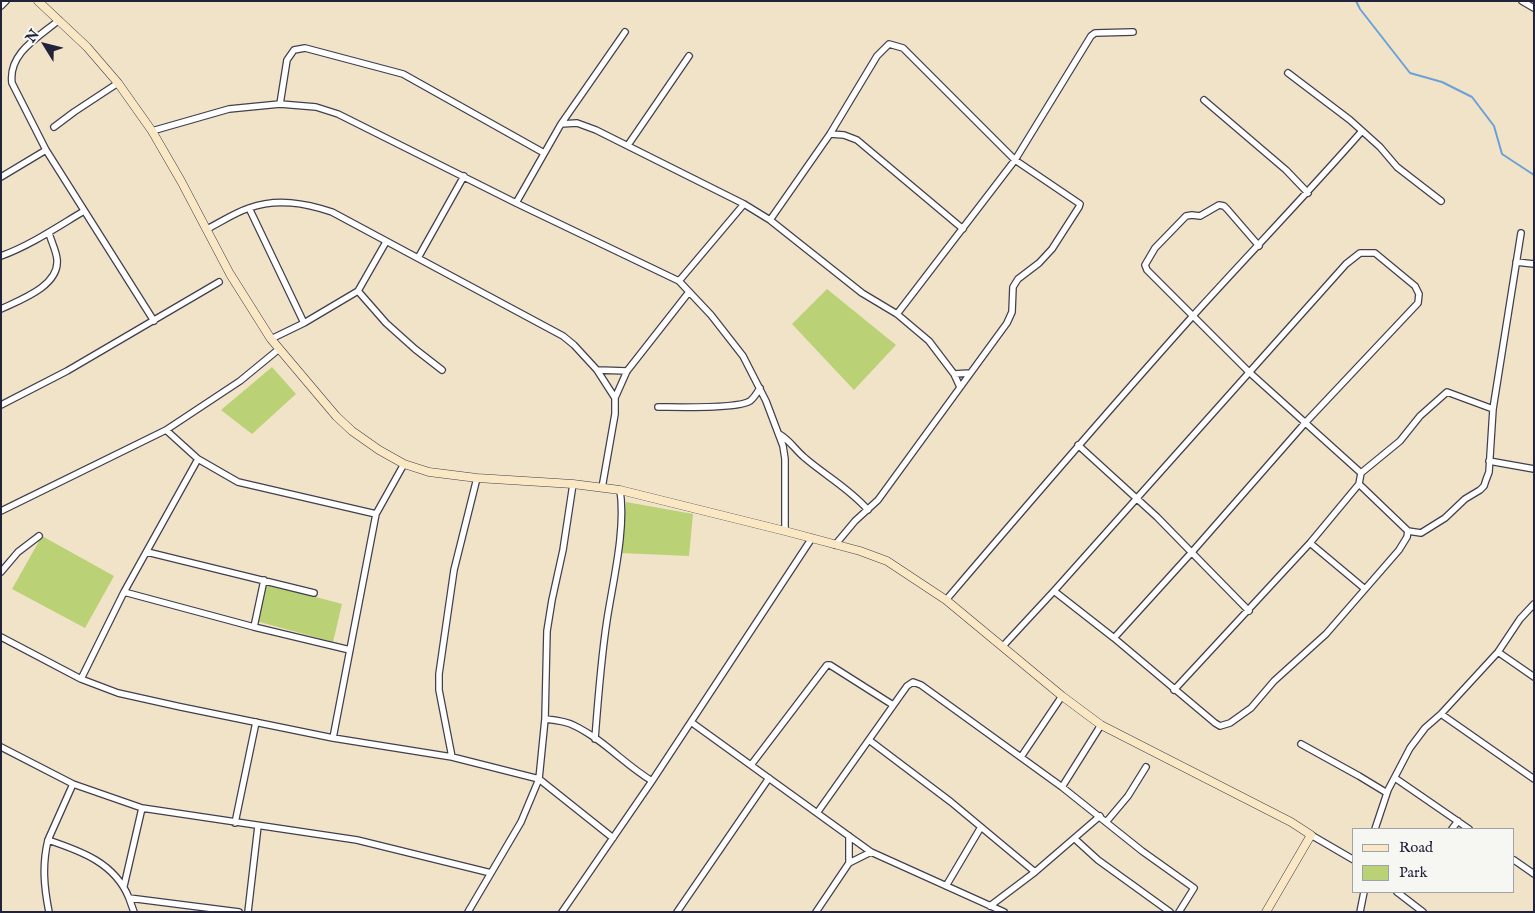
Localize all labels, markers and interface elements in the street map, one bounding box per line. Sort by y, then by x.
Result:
north arrow [20,20,70,70]
text: N [22,26,44,46]
legend [1352,828,1515,893]
text: Road [1399,838,1433,857]
text: Park [1399,863,1428,882]

